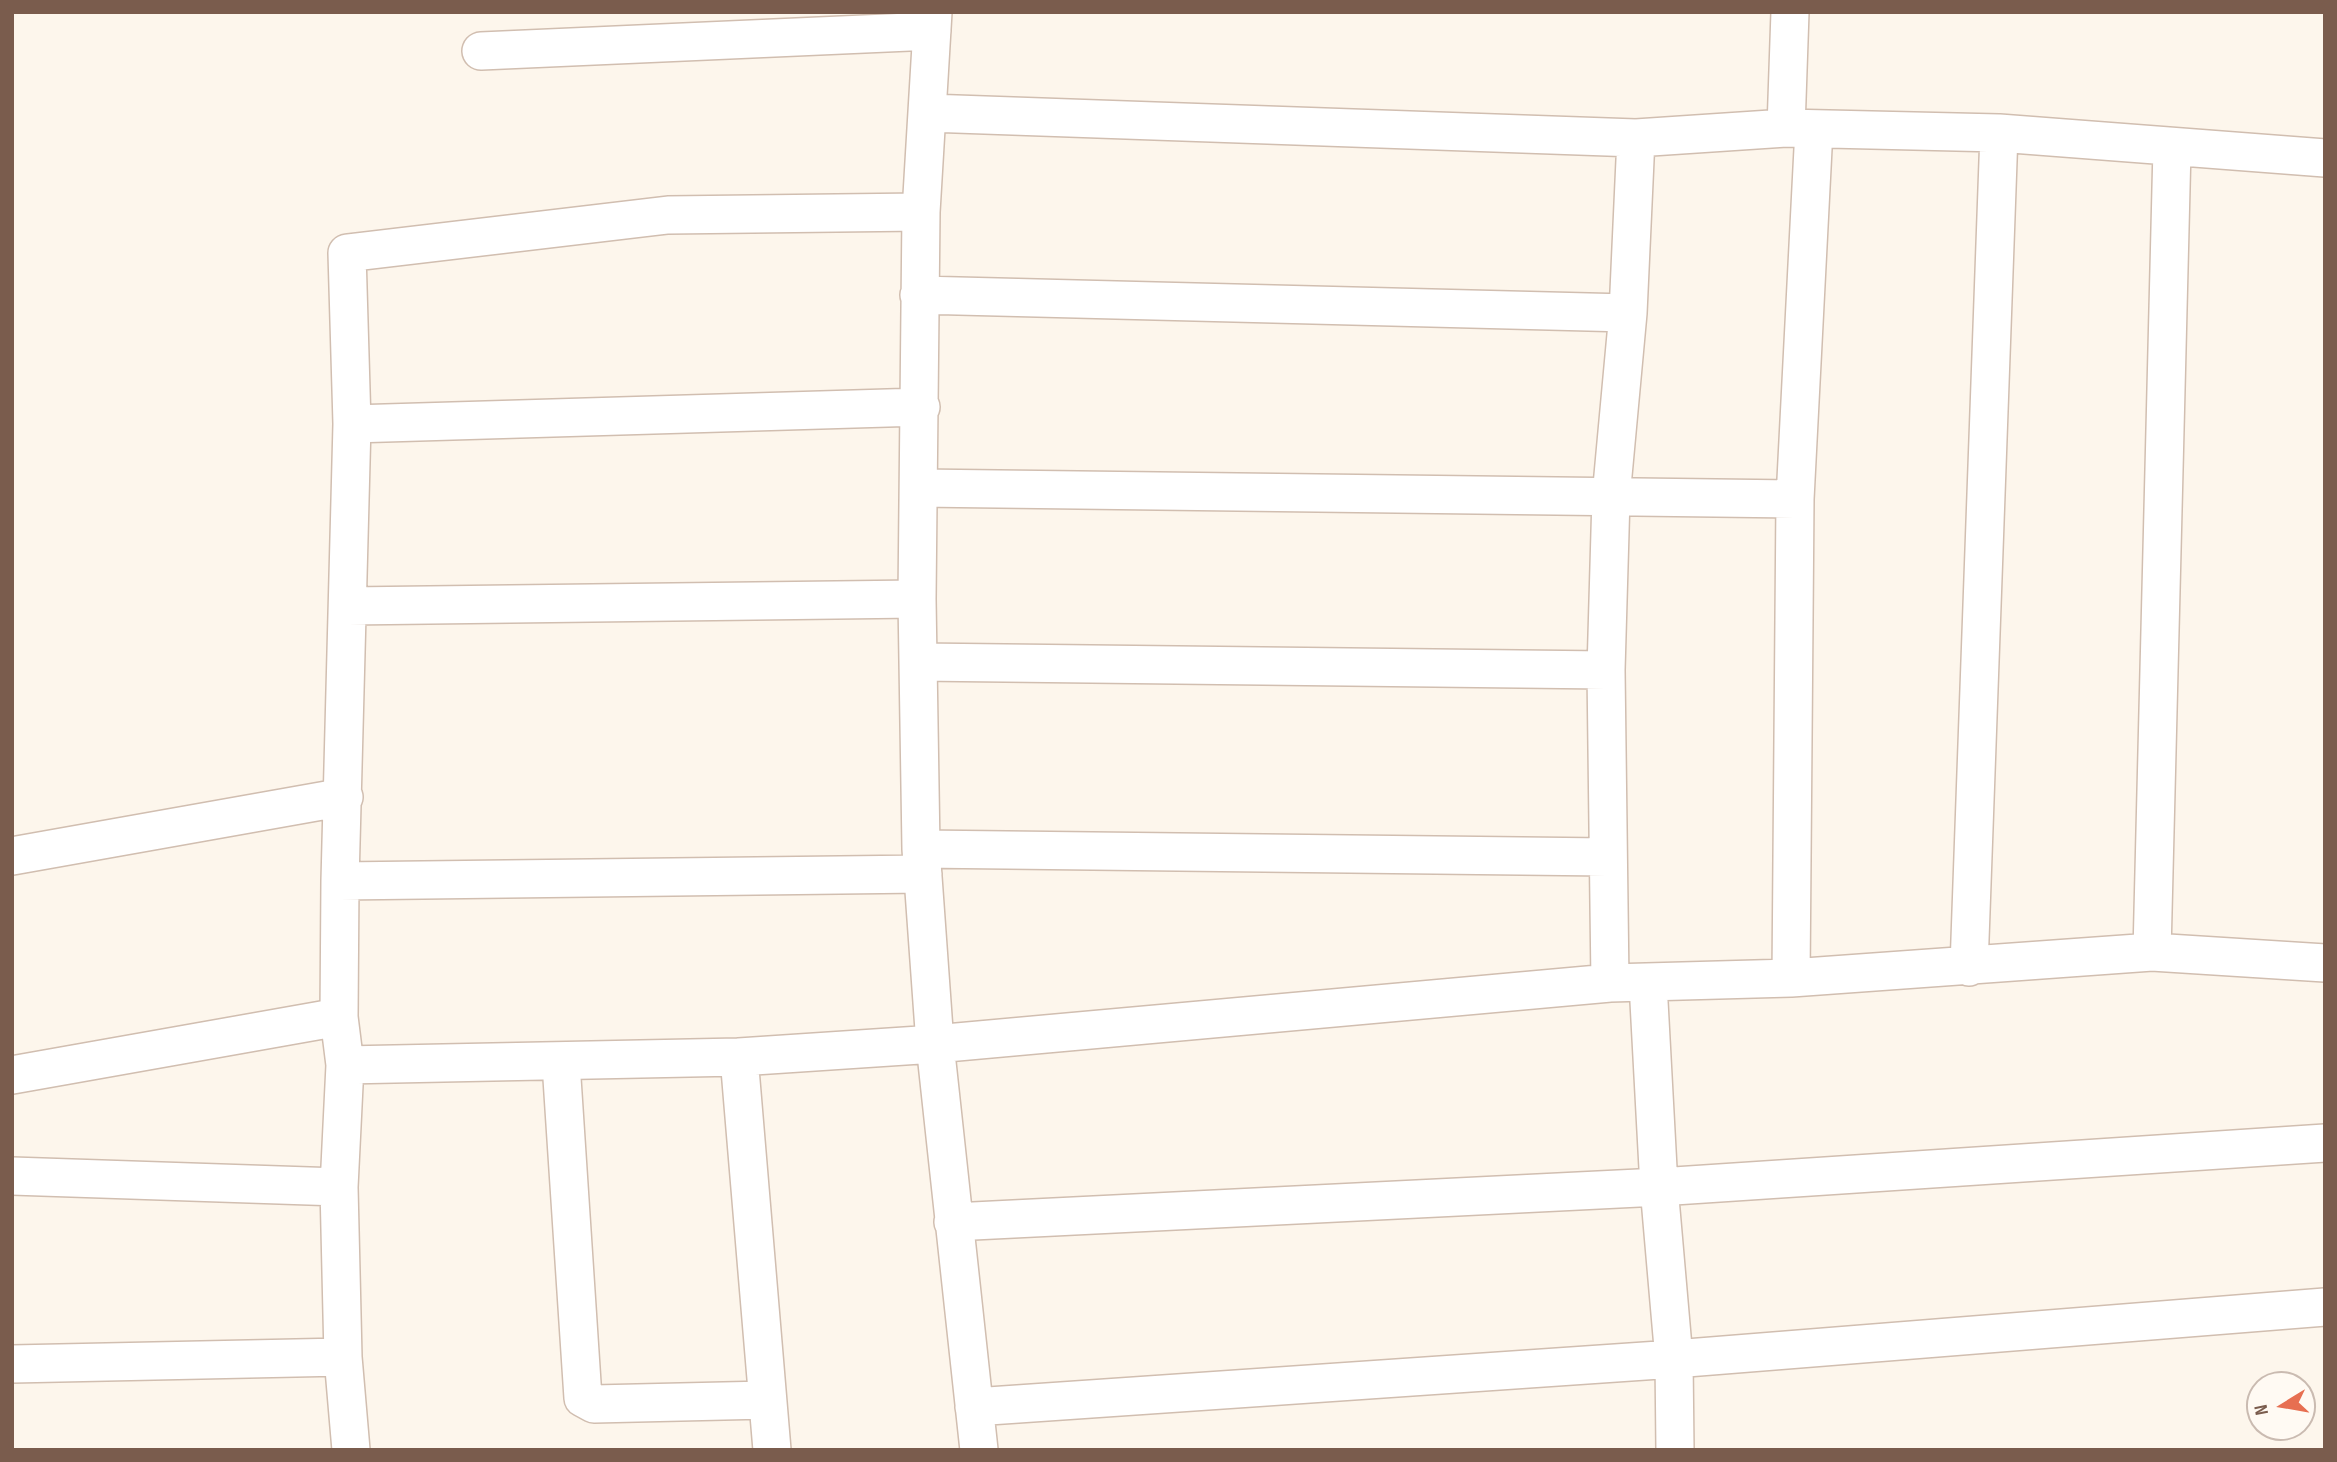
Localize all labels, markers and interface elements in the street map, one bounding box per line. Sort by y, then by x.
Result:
north arrow [2246,1371,2316,1441]
text: N [2250,1403,2274,1417]

